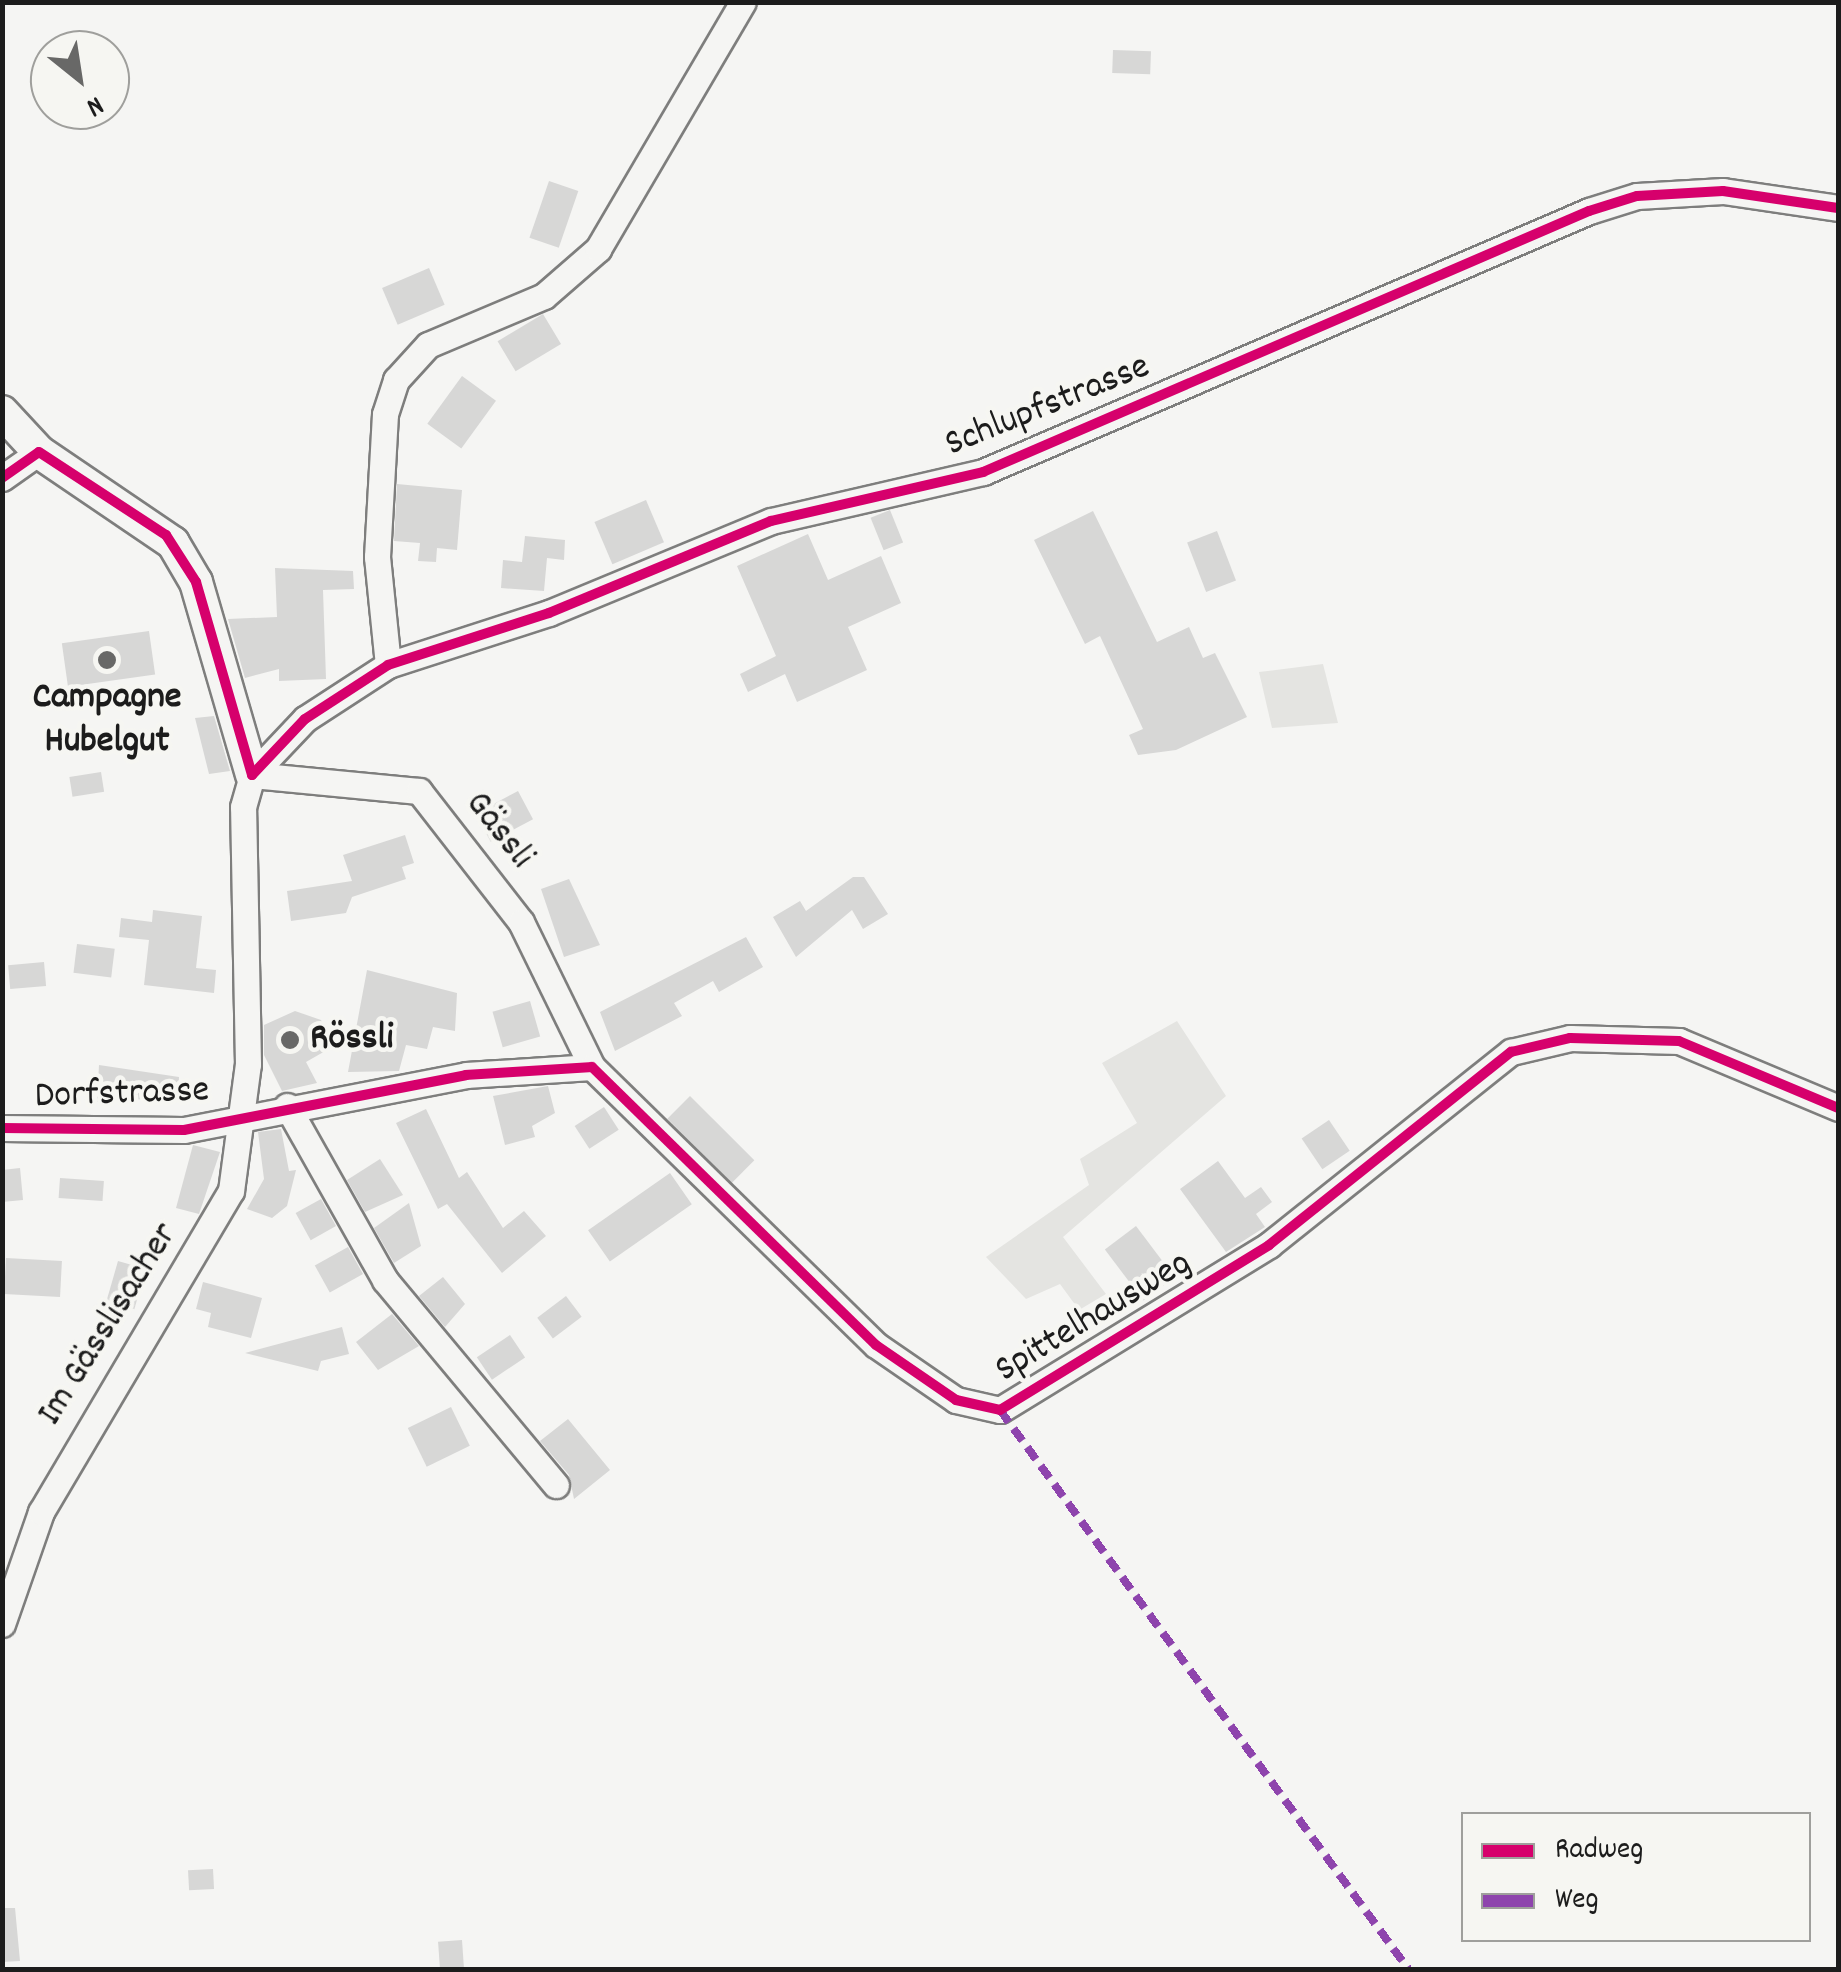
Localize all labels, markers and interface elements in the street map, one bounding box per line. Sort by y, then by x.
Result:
north arrow [30,30,130,130]
text: N [78,83,110,125]
street label: Schlupfstrasse [939,345,1157,469]
marker: Campagne Hubelgut [96,649,118,671]
place label: Campagne Hubelgut [33,676,181,766]
street label: Gässli [454,783,542,879]
place label: Rössli [310,1017,393,1063]
marker: Rössli [279,1029,301,1051]
street label: Dorfstrasse [34,1069,210,1121]
street label: Im Gässlisacher [29,1215,189,1435]
street label: Spittelhausweg [988,1242,1200,1394]
legend [1461,1812,1811,1942]
text: Radweg [1555,1830,1643,1873]
text: Weg [1555,1880,1599,1923]

